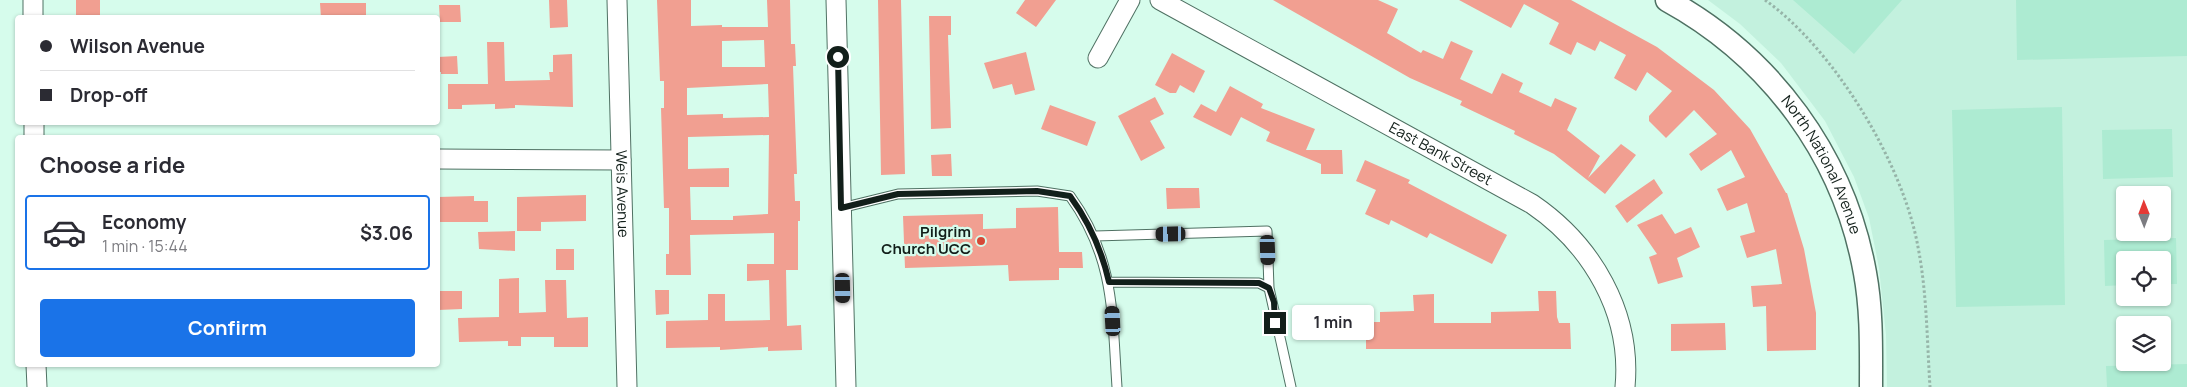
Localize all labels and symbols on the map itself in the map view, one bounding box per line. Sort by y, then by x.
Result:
route start [827,46,849,68]
street label: North National Avenue [1777,91,1866,237]
street label: East Bank Street [1385,117,1496,190]
street label: Weis Avenue [611,150,634,238]
north arrow [2116,186,2171,241]
place label: Pilgrim Church UCC [881,221,971,259]
car [1155,226,1186,242]
marker: Pilgrim Church UCC [975,235,987,247]
car [1259,235,1276,265]
car [835,273,850,303]
car [1104,306,1121,336]
callout: 1 min [1292,306,1375,340]
route end [1264,312,1286,334]

